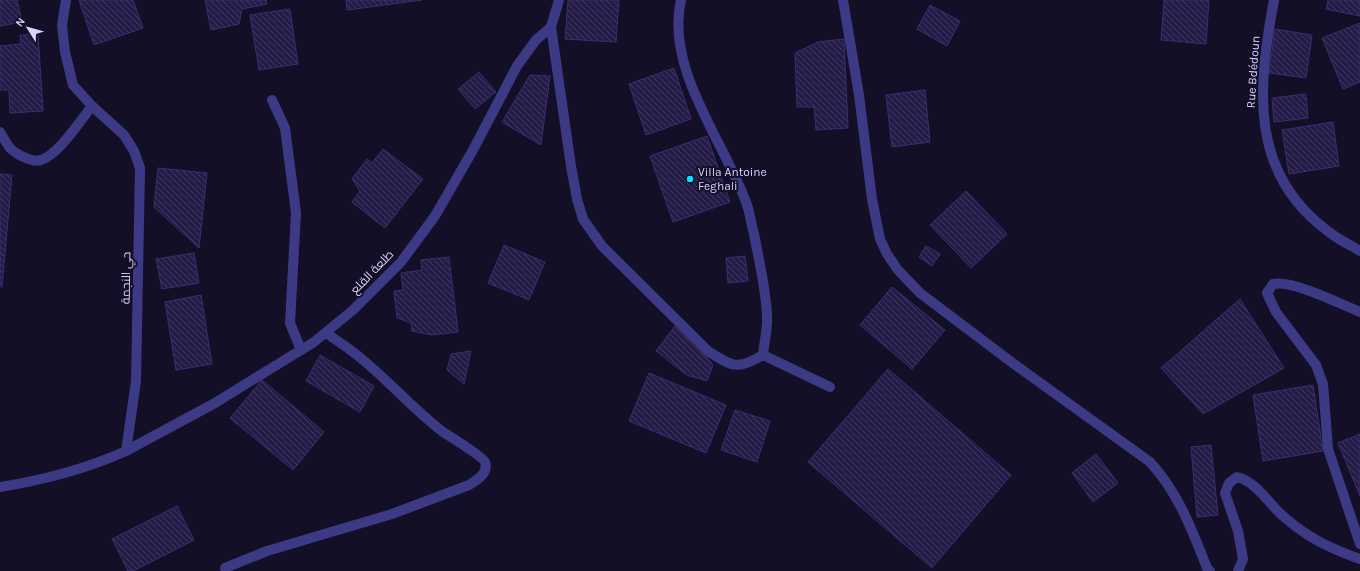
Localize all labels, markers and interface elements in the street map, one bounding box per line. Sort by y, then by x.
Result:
north arrow [8,8,48,48]
text: N [13,15,28,29]
street label: Rue Bdédoun [1243,35,1263,109]
place label: Villa Antoine Feghali [698,165,767,193]
marker: Villa Antoine Feghali [685,174,695,184]
street label: طلعة القلع [348,247,397,298]
street label: حي النجمة [119,252,136,304]

